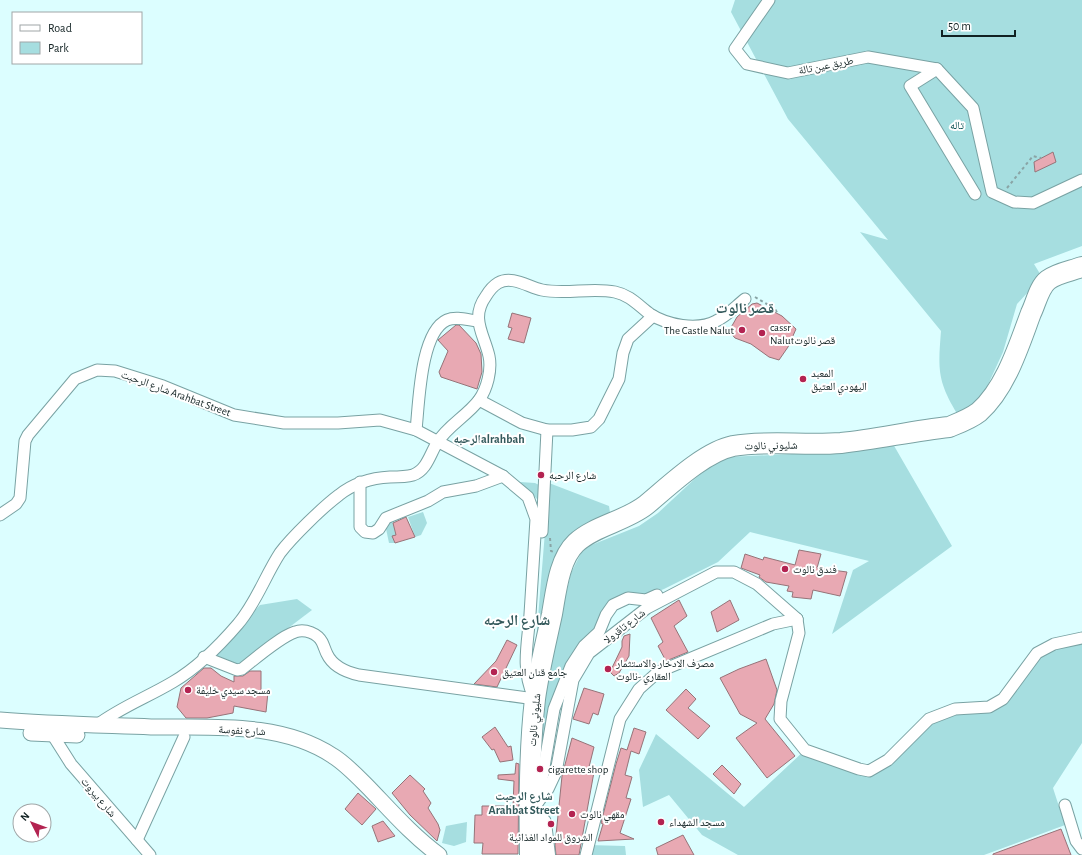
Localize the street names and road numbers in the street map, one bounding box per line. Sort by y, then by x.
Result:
street label: طريق عين تالة [798,55,855,77]
street label: شارع الرحبت Arahbat Street [119,369,232,420]
street label: شليوني نالوت [744,440,798,454]
street label: شارع تاقرولا [602,607,648,647]
street label: شليوني نالوت [527,693,545,747]
street label: شارع نفوسة [218,724,266,738]
street label: شارع بيروت [78,775,118,820]

